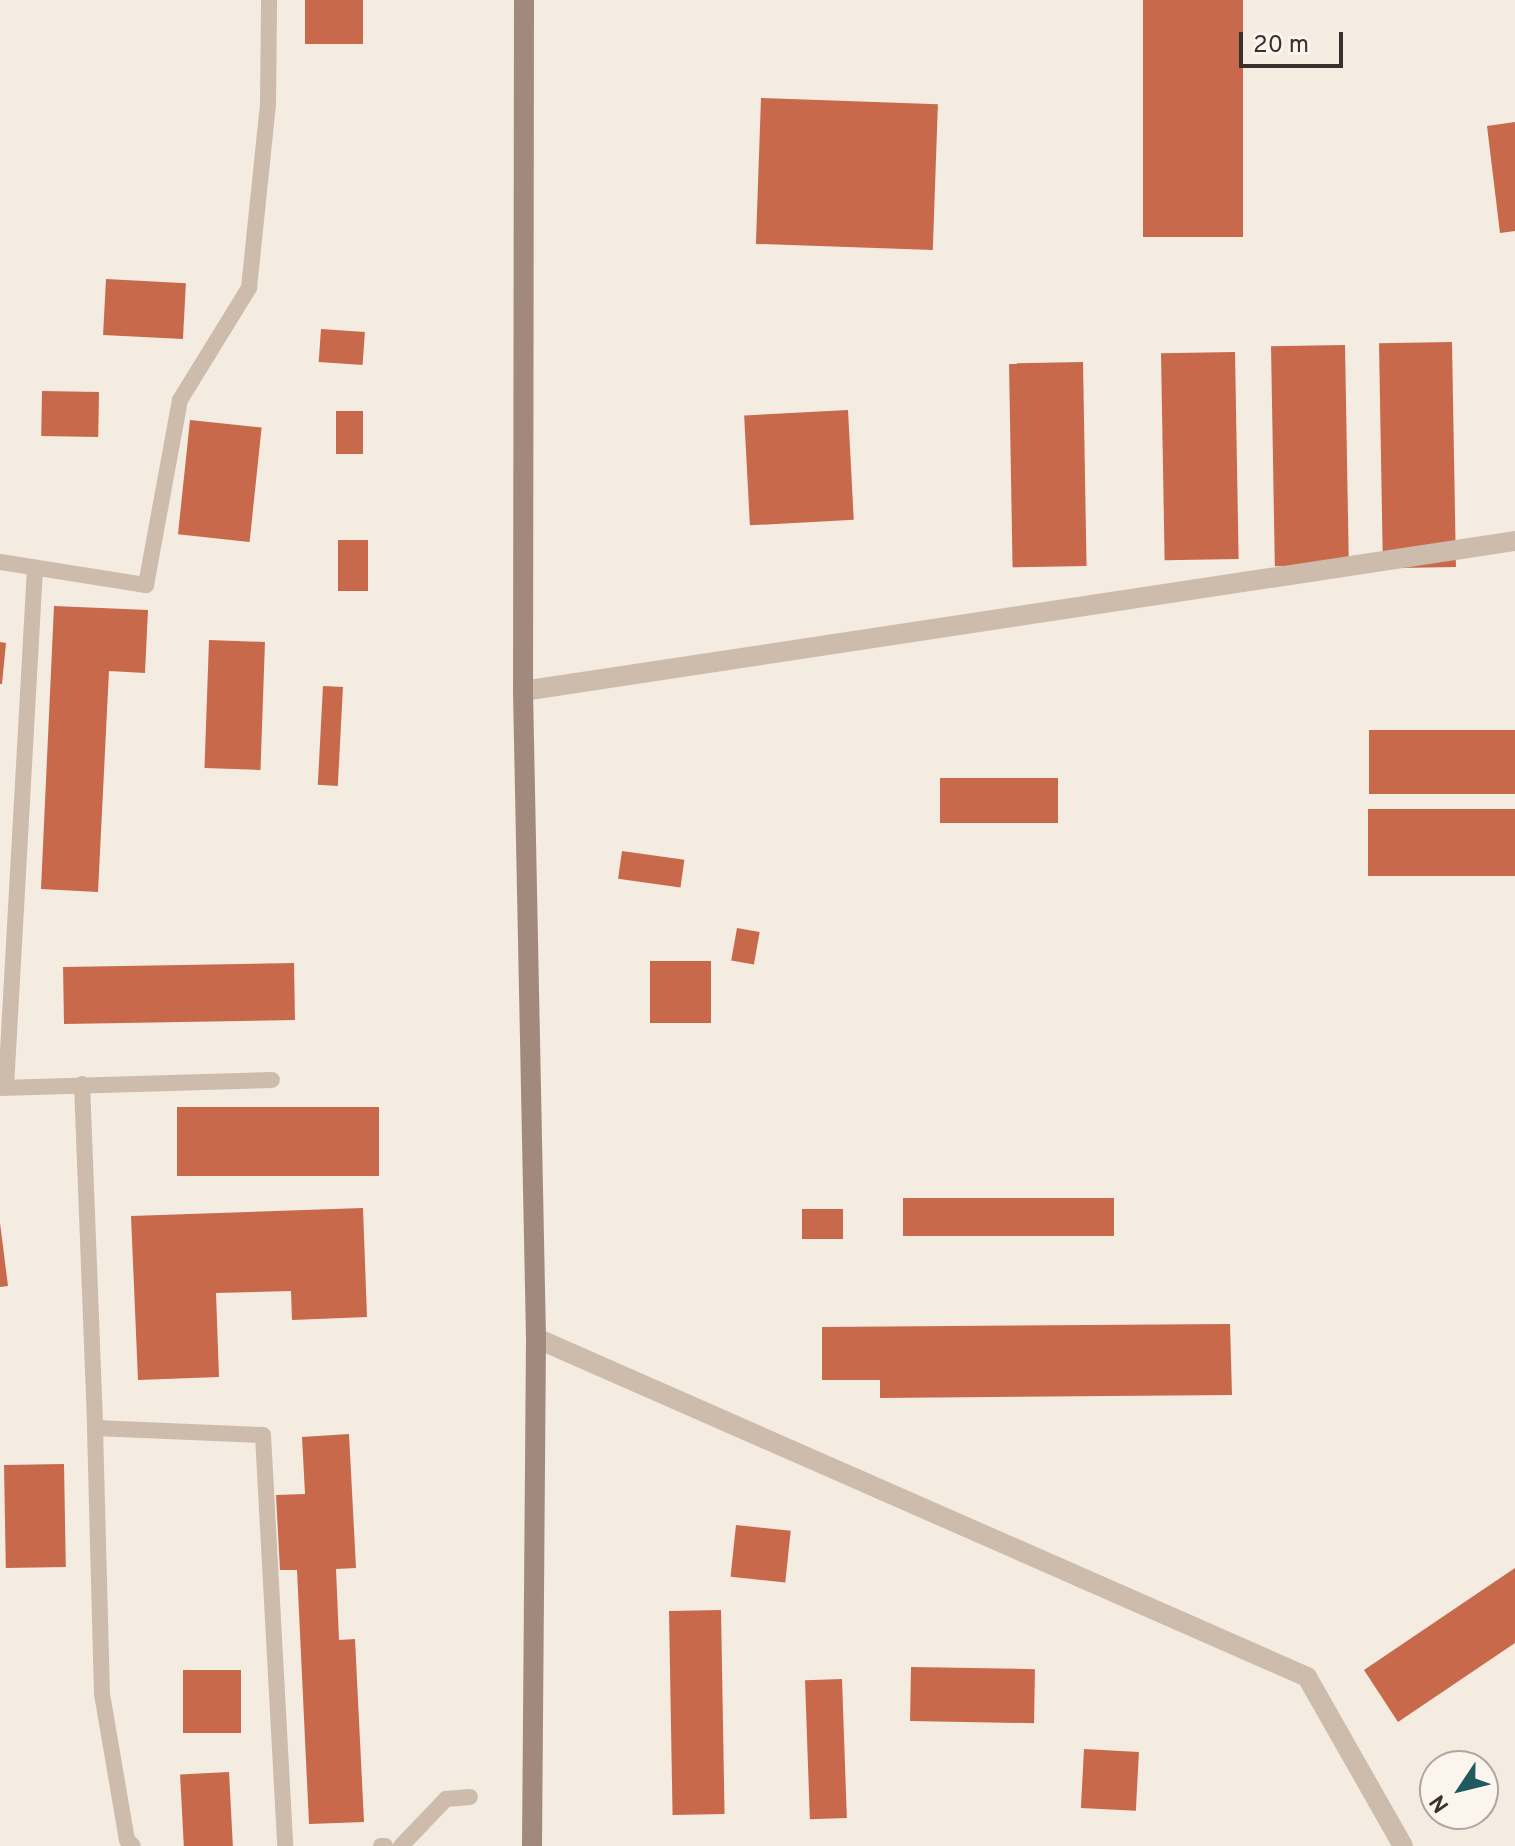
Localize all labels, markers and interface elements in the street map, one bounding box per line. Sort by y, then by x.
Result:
scale bar [1243,16,1347,66]
text: 20 m [1253,31,1309,61]
north arrow [1419,1750,1499,1830]
text: N [1425,1789,1456,1817]

